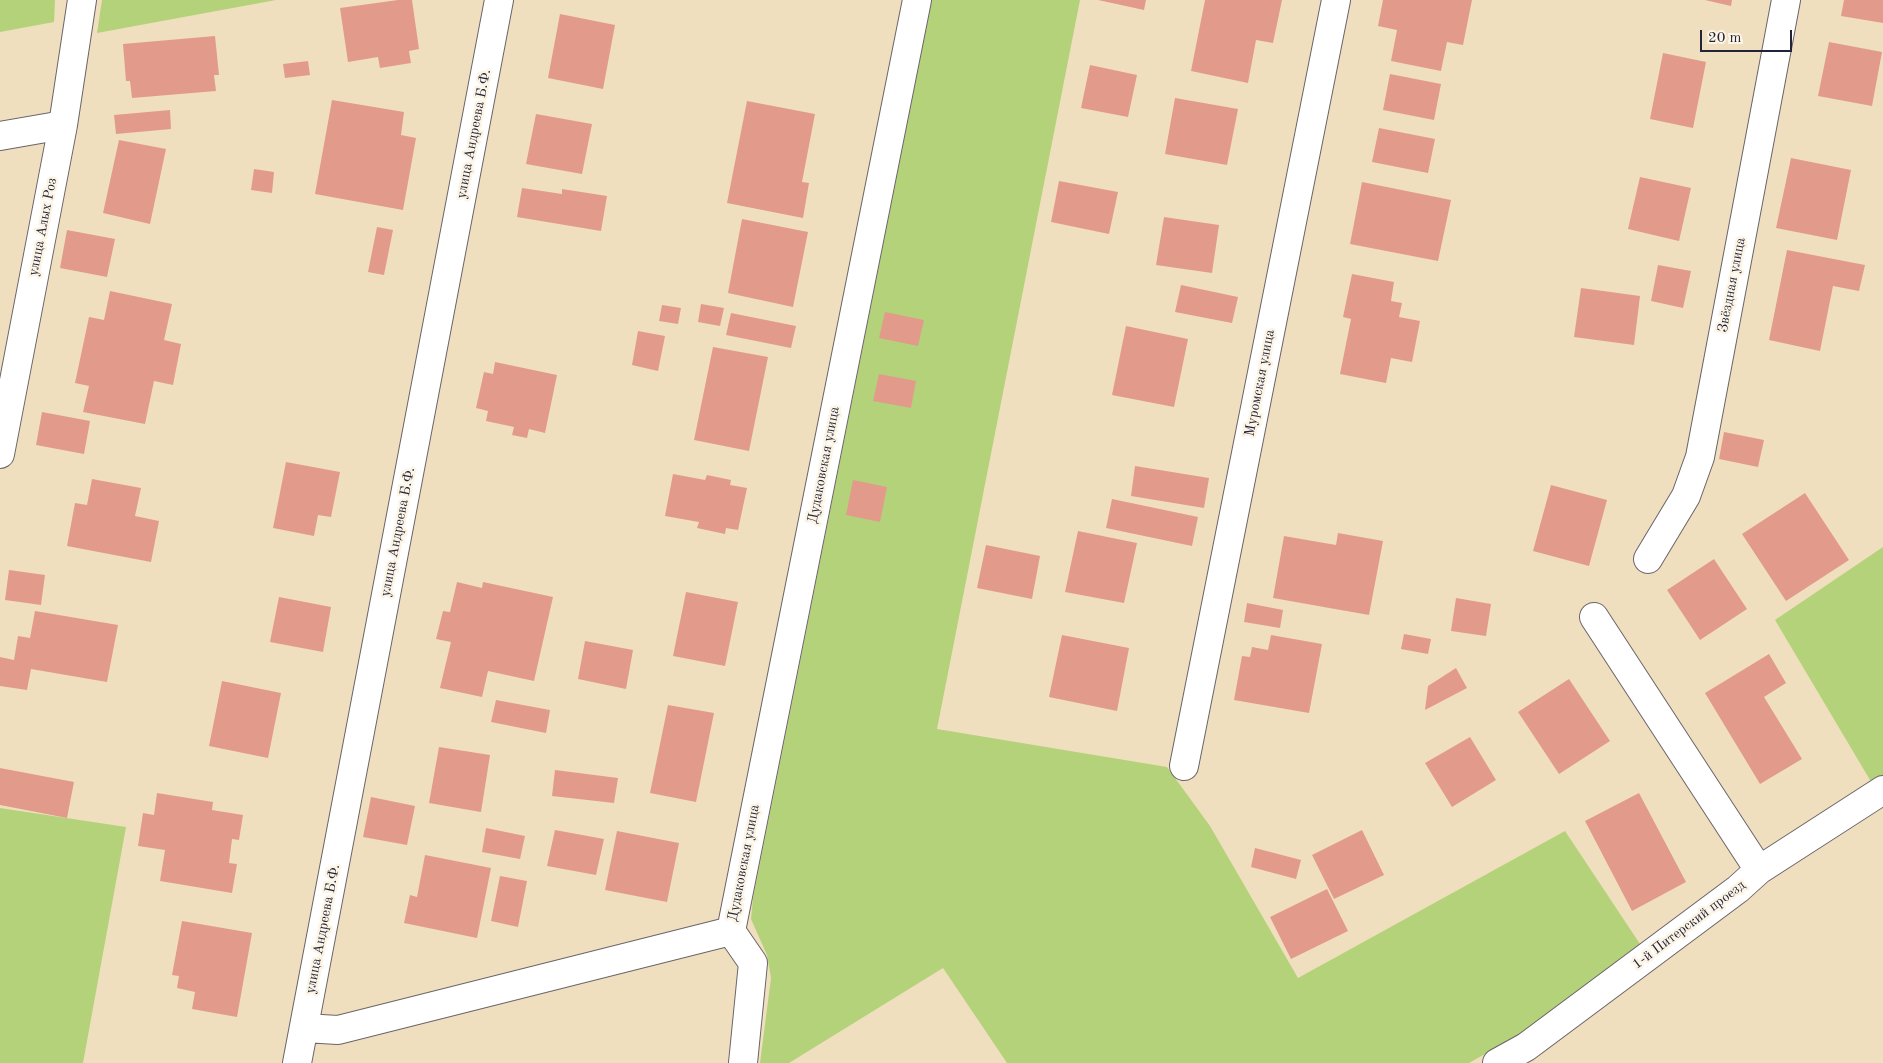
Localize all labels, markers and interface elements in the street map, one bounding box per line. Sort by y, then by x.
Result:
scale bar [1703,20,1796,52]
text: 20 m [1708,31,1742,46]
street label: улица Андреева Б.Ф. [453,68,495,200]
street label: улица Алых Роз [25,176,61,278]
street label: Звёздная улица [1715,236,1749,334]
street label: Муромская улица [1241,328,1279,438]
street label: Дудаковская улица [804,405,844,525]
street label: улица Андреева Б.Ф. [377,466,419,598]
street label: Дудаковская улица [724,803,764,923]
street label: улица Андреева Б.Ф. [302,863,344,995]
street label: 1-й Питерский проезд [1629,877,1749,973]

